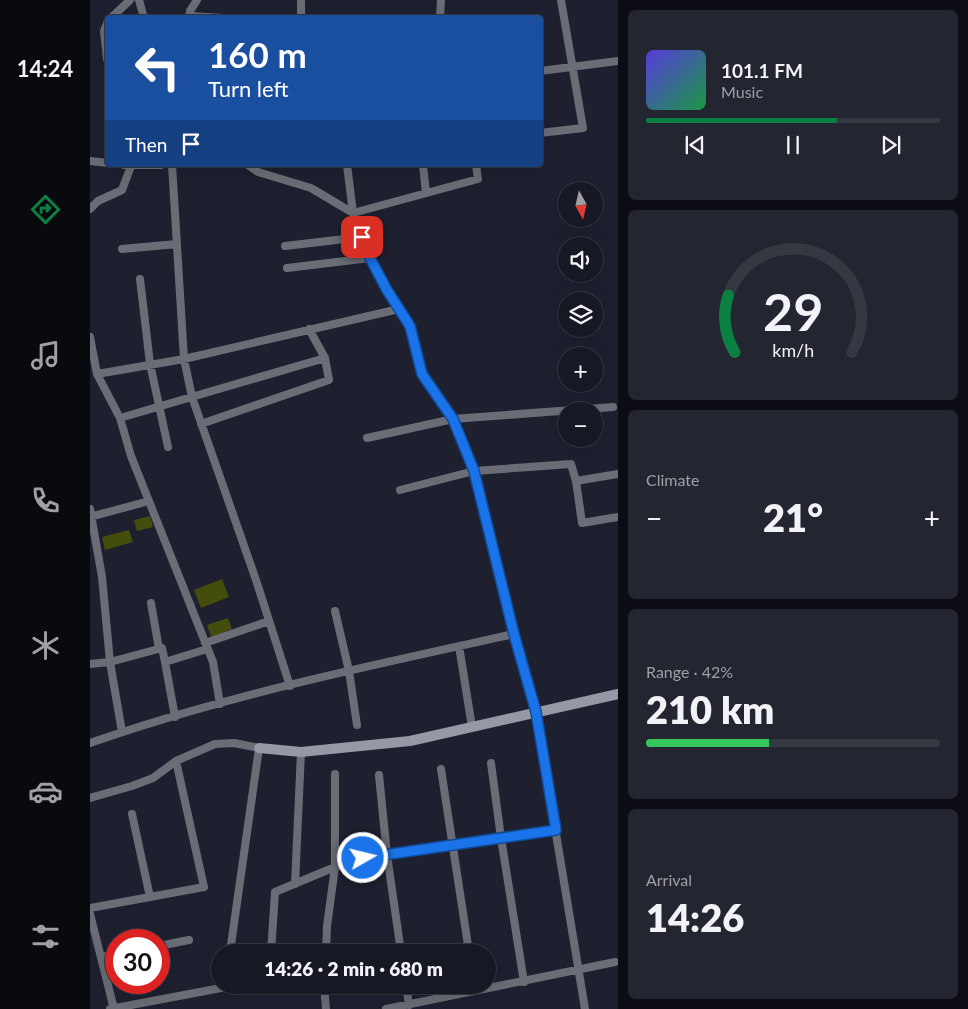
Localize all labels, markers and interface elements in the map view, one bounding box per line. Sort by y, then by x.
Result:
text: 160 m [208,33,307,75]
icon: left [125,35,190,100]
text: 14:24 [17,55,73,82]
text: 101.1 FM [721,59,803,82]
text: Turn left [208,75,289,102]
text: Music [721,82,763,101]
icon: arrive [177,130,205,158]
icon: previous [681,131,709,159]
icon: pause [779,131,807,159]
icon: next [877,131,905,159]
text: Then [125,133,167,156]
north arrow [558,182,602,228]
map controls [558,182,603,447]
icon: directions [28,192,63,227]
pin [341,216,383,258]
icon: arrive [348,223,376,251]
button: sound [558,237,603,282]
text: 29 [763,280,823,342]
button: layers [558,292,603,337]
icon: music [28,338,63,373]
text: km/h [772,339,814,361]
button: + [558,347,603,392]
button: − [558,402,603,447]
text: Climate [646,470,699,489]
icon: phone [28,483,63,518]
text: 21° [763,494,823,540]
text: − [646,501,662,535]
text: + [924,501,940,535]
icon: climate [28,628,63,663]
text: Range · 42% [646,662,733,681]
text: 210 km [646,686,774,732]
icon: car [28,774,63,809]
position arrow [336,831,388,883]
text: Arrival [646,870,692,889]
text: 14:26 [646,894,744,940]
icon: filters [28,919,63,954]
speed limit sign: 30 [105,929,170,994]
text: 14:26 · 2 min · 680 m [264,957,443,980]

